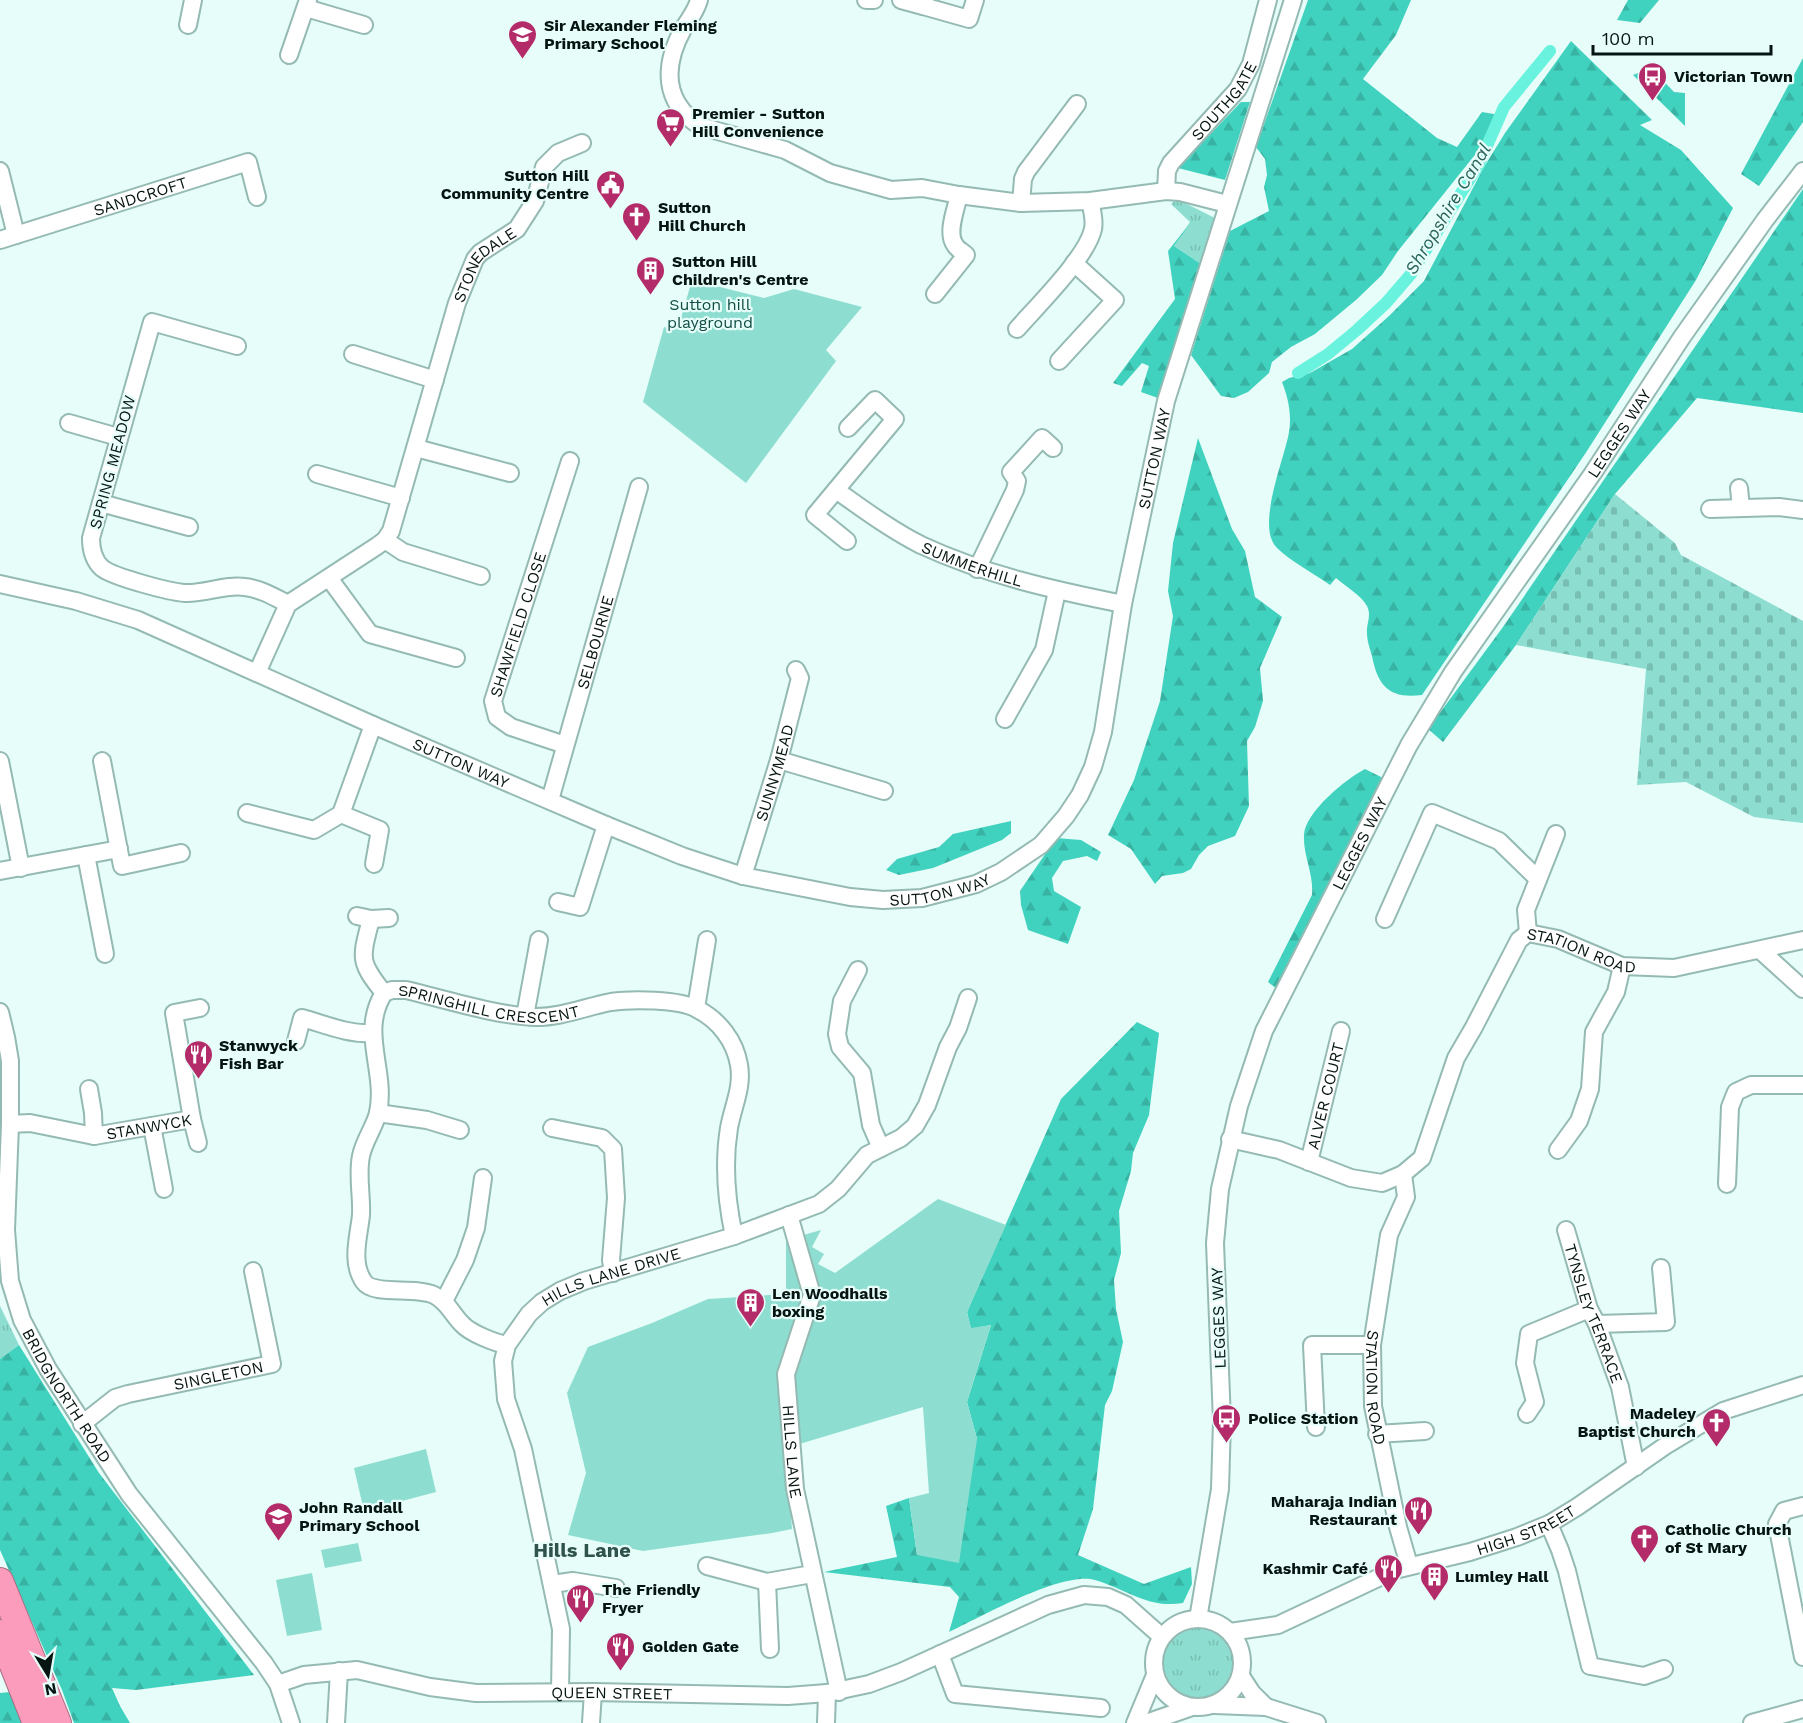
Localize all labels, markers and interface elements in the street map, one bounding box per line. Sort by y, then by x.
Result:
place label: Sir Alexander Fleming Primary School [544,16,717,53]
school or university icon: Sir Alexander Fleming Primary School [507,18,539,60]
scale bar [1593,18,1772,56]
text: 100 m [1602,28,1655,49]
street label: SOUTHGATE [1187,58,1261,144]
bus stop icon: Victorian Town [1637,60,1669,102]
place label: Victorian Town [1674,67,1793,86]
place label: Premier - Sutton Hill Convenience [692,104,825,141]
supermarket icon: Premier - Sutton Hill Convenience [655,106,687,148]
water label: Shropshire Canal [1400,140,1495,278]
place label: Sutton Hill Community Centre [441,166,590,203]
public building icon: Sutton Hill Community Centre [594,168,626,210]
street label: SANDCROFT [91,173,190,220]
place label: Sutton Hill Church [658,198,746,235]
church icon: Sutton Hill Church [621,200,653,242]
street label: STONEDALE [449,223,520,305]
place label: Sutton Hill Children's Centre [672,252,809,289]
building icon: Sutton Hill Children's Centre [635,254,667,296]
park label: Sutton hill playground [667,295,753,332]
street label: LEGGES WAY [1584,386,1655,481]
street label: SPRING MEADOW [86,393,139,531]
street label: SUTTON WAY [1134,406,1174,511]
street label: SUMMERHILL [919,538,1025,591]
street label: SHAWFIELD CLOSE [486,550,550,700]
street label: SELBOURNE [573,593,618,691]
street label: SUNNYMEAD [752,722,798,824]
street label: SUTTON WAY [410,734,512,792]
street label: LEGGES WAY [1328,794,1391,893]
street label: SUTTON WAY [889,870,993,910]
street label: STATION ROAD [1525,924,1636,977]
street label: SPRINGHILL CRESCENT [398,981,582,1027]
place label: Stanwyck Fish Bar [219,1036,298,1073]
restaurant icon: Stanwyck Fish Bar [182,1038,214,1080]
street label: ALVER COURT [1303,1040,1348,1151]
street label: STANWYCK [105,1110,193,1144]
street label: TYNSLEY TERRACE [1561,1242,1627,1386]
street label: HILLS LANE DRIVE [538,1244,683,1310]
street label: LEGGES WAY [1207,1267,1230,1369]
place label: Len Woodhalls boxing [772,1284,888,1321]
building icon: Len Woodhalls boxing [735,1286,767,1328]
street label: BRIDGNORTH ROAD [18,1325,115,1466]
street label: STATION ROAD [1361,1329,1390,1447]
street label: SINGLETON [172,1357,265,1394]
bus stop icon: Police Station [1211,1402,1243,1444]
street label: HILLS LANE [778,1404,806,1500]
place label: Madeley Baptist Church [1578,1404,1697,1441]
church icon: Madeley Baptist Church [1701,1406,1733,1448]
place label: Police Station [1248,1409,1358,1428]
place label: Maharaja Indian Restaurant [1271,1492,1397,1529]
restaurant icon: Maharaja Indian Restaurant [1402,1494,1434,1536]
place label: John Randall Primary School [299,1498,420,1535]
school or university icon: John Randall Primary School [262,1500,294,1542]
street label: HIGH STREET [1474,1501,1579,1559]
place label: Catholic Church of St Mary [1665,1520,1792,1557]
church icon: Catholic Church of St Mary [1628,1522,1660,1564]
district label: Hills Lane [533,1538,631,1562]
restaurant icon: Kashmir Café [1373,1552,1405,1594]
place label: Kashmir Café [1262,1559,1368,1578]
building icon: Lumley Hall [1418,1560,1450,1602]
place label: Lumley Hall [1455,1567,1549,1586]
place label: The Friendly Fryer [602,1580,701,1617]
restaurant icon: The Friendly Fryer [565,1582,597,1624]
restaurant icon: Golden Gate [605,1630,637,1672]
place label: Golden Gate [642,1637,739,1656]
north arrow [18,1645,78,1705]
text: N [43,1679,58,1700]
street label: QUEEN STREET [551,1683,673,1704]

